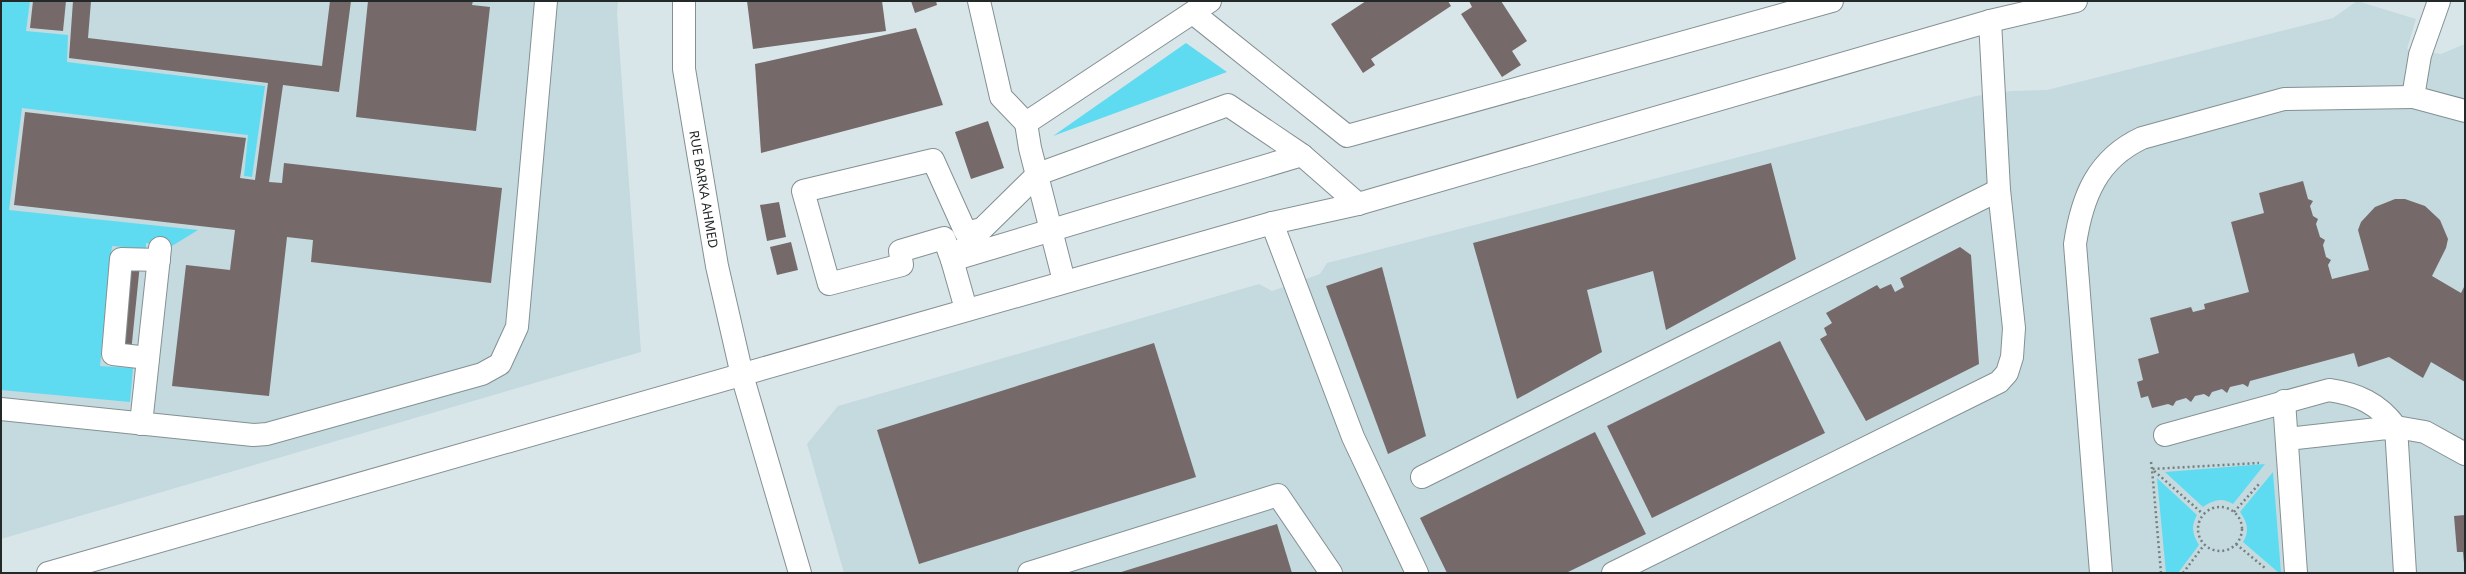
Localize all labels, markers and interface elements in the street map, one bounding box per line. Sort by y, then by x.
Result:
street label: RUE BARKA AHMED [685,129,723,250]

